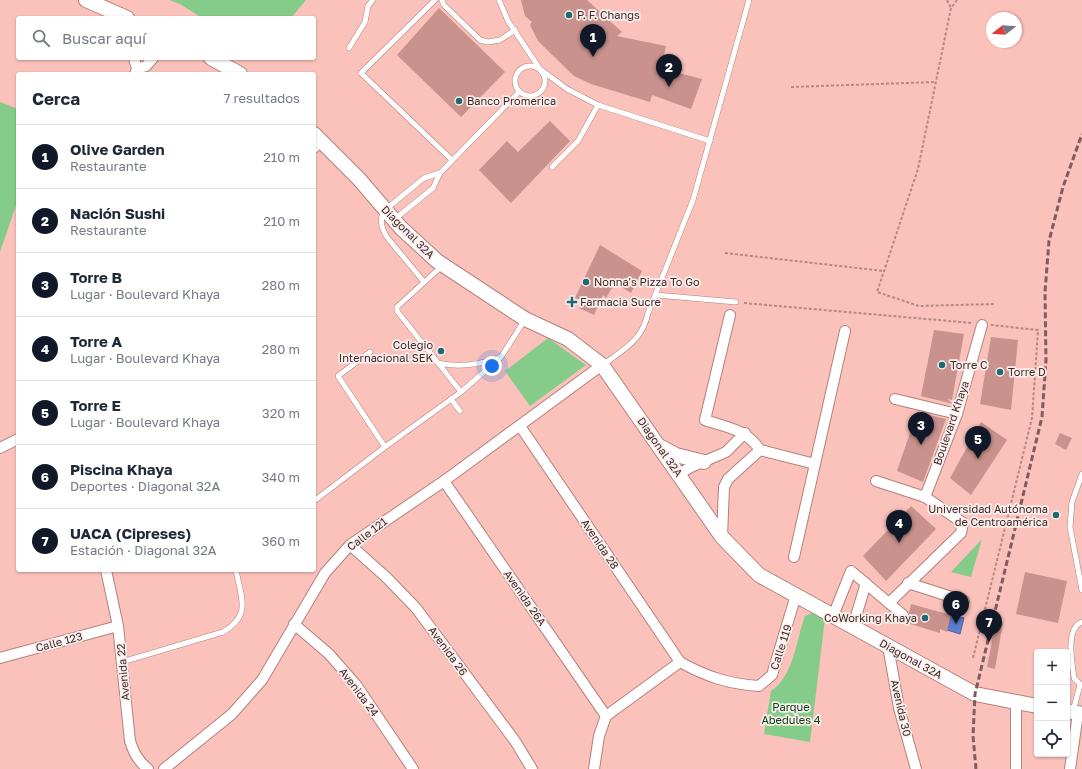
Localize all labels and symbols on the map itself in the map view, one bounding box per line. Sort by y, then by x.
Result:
place label: P. F. Changs [577,8,640,21]
marker: P. F. Changs [564,10,574,20]
north arrow [986,12,1022,48]
pin: 1 [580,24,606,57]
pin: 2 [656,54,682,87]
place label: Banco Promerica [467,94,556,107]
marker: Banco Promerica [454,96,464,106]
street label: Diagonal 32A [379,202,438,261]
place label: Nonna's Pizza To Go [594,275,700,288]
marker: Nonna's Pizza To Go [581,277,591,287]
place label: Farmacia Sucre [580,295,661,308]
marker: Farmacia Sucre [567,297,577,307]
place label: Colegio Internacional SEK [339,338,433,364]
marker: Colegio Internacional SEK [436,346,446,356]
your location [482,356,502,376]
place label: Torre C [950,358,988,371]
marker: Torre C [937,360,947,370]
place label: Torre D [1008,365,1046,378]
marker: Torre D [995,367,1005,377]
street label: Boulevard Khaya [930,379,971,467]
pin: 3 [908,412,934,445]
street label: Diagonal 32A [635,414,686,479]
pin: 5 [965,426,991,459]
place label: Universidad Autónoma de Centroamérica [928,502,1048,528]
pin: 4 [886,510,912,543]
marker: Universidad Autónoma de Centroamérica [1051,510,1061,520]
street label: Calle 121 [344,514,389,553]
street label: Avenida 28 [579,516,622,571]
street label: Avenida 26A [501,567,550,629]
pin: 6 [943,591,969,624]
pin: 7 [976,609,1002,642]
place label: CoWorking Khaya [824,611,917,624]
marker: CoWorking Khaya [920,613,930,623]
street label: Calle 119 [767,622,794,671]
street label: Avenida 26 [426,624,471,678]
street label: Calle 123 [34,629,84,654]
street label: Diagonal 32A [878,636,945,681]
street label: Avenida 22 [114,643,131,701]
street label: Avenida 24 [337,665,382,719]
street label: Avenida 30 [889,678,914,738]
park label: Parque Abedules 4 [761,700,821,726]

